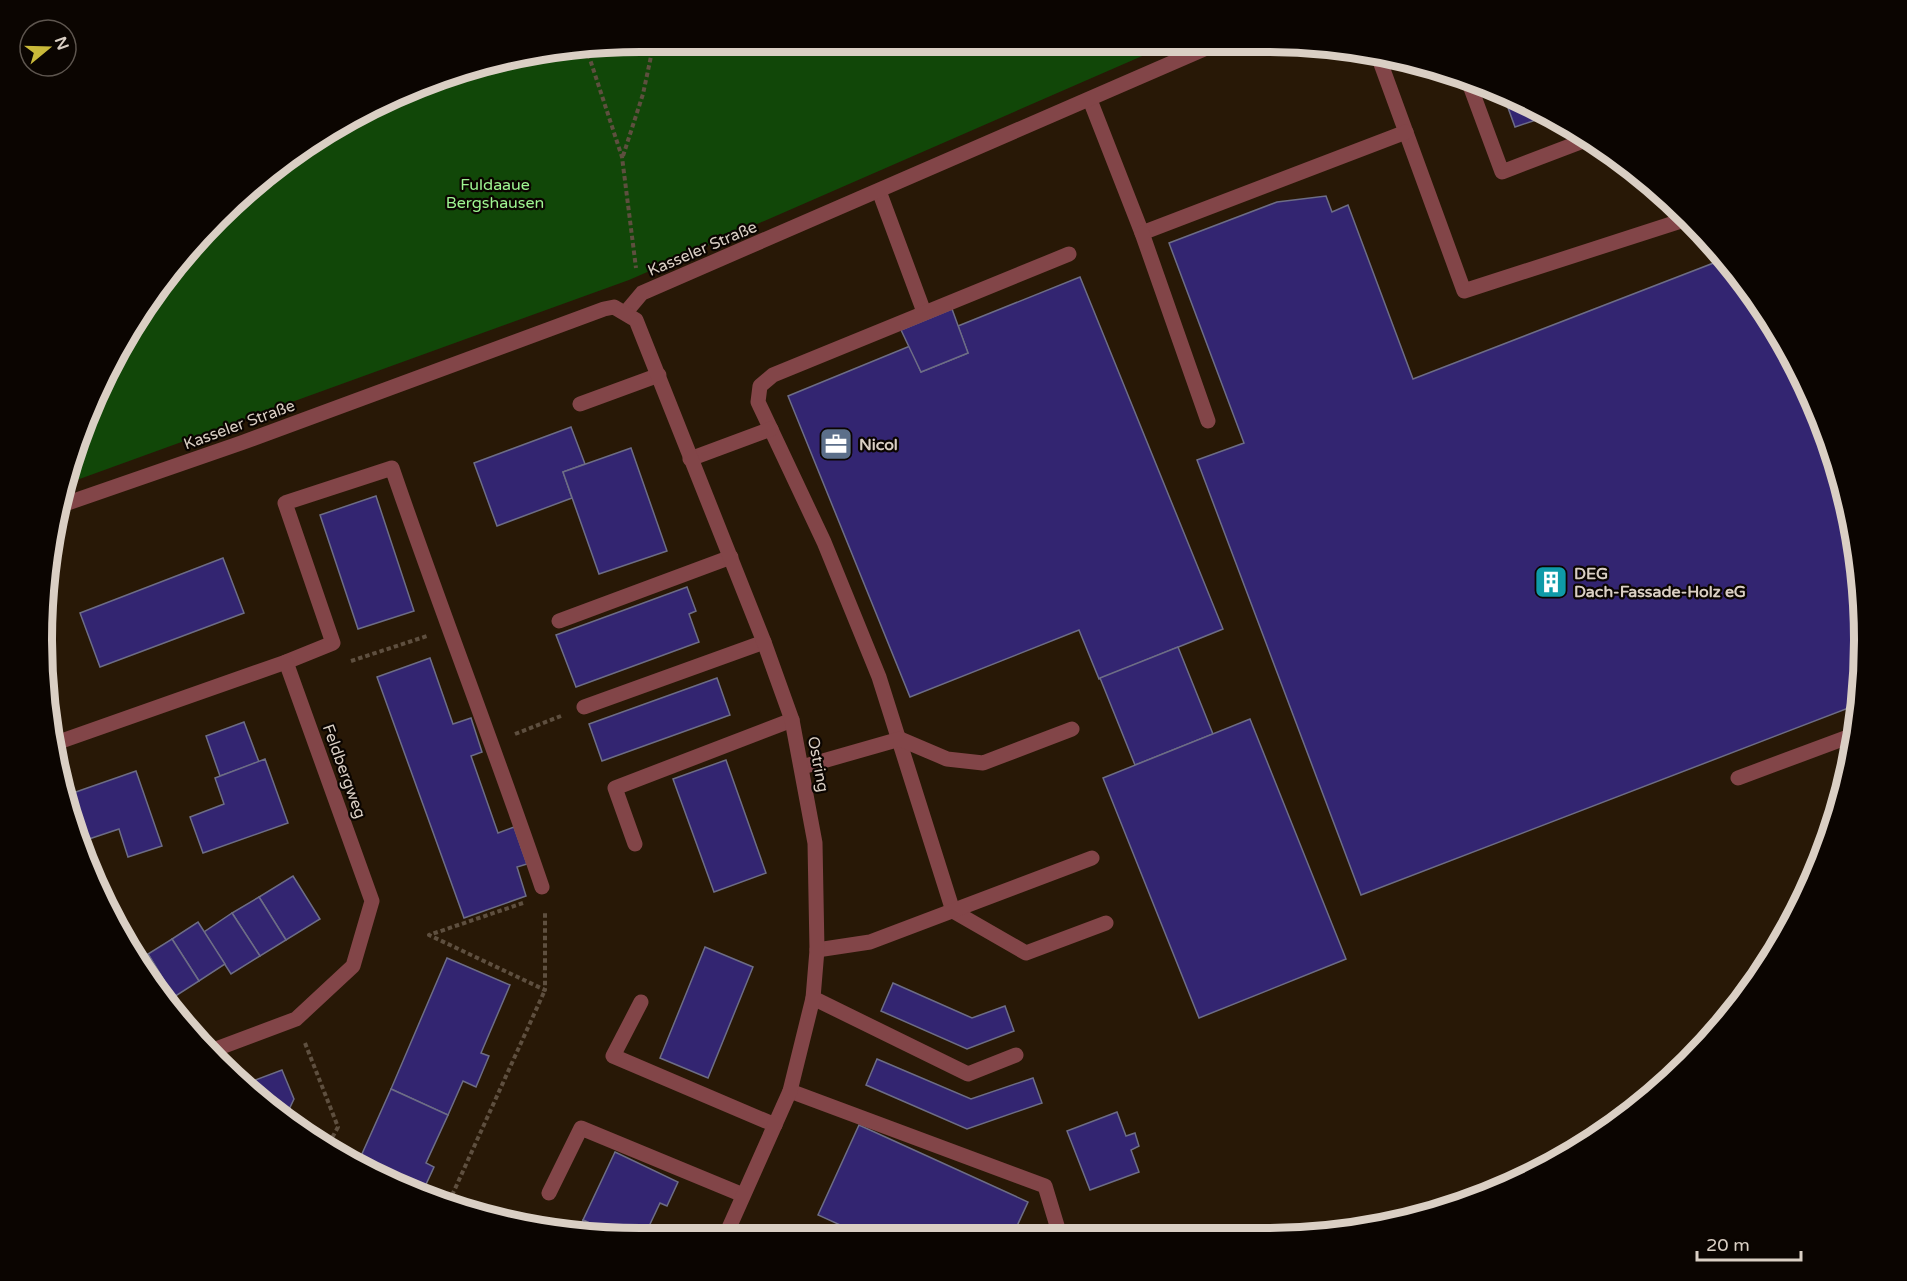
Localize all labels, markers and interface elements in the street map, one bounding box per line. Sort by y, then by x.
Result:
north arrow [18,18,78,78]
text: N [50,34,73,53]
park label: Fuldaaue Bergshausen [446,175,544,213]
street label: Kasseler Straße [645,217,760,281]
street label: Kasseler Straße [181,396,298,454]
office icon: Nicol [818,426,854,462]
place label: Nicol [859,435,898,455]
building icon: DEG Dach-Fassade-Holz eG [1533,564,1569,600]
place label: DEG Dach-Fassade-Holz eG [1574,564,1746,602]
street label: Feldbergweg [318,721,370,821]
street label: Ostring [803,735,833,794]
scale bar [1697,1224,1800,1262]
text: 20 m [1706,1234,1750,1256]

